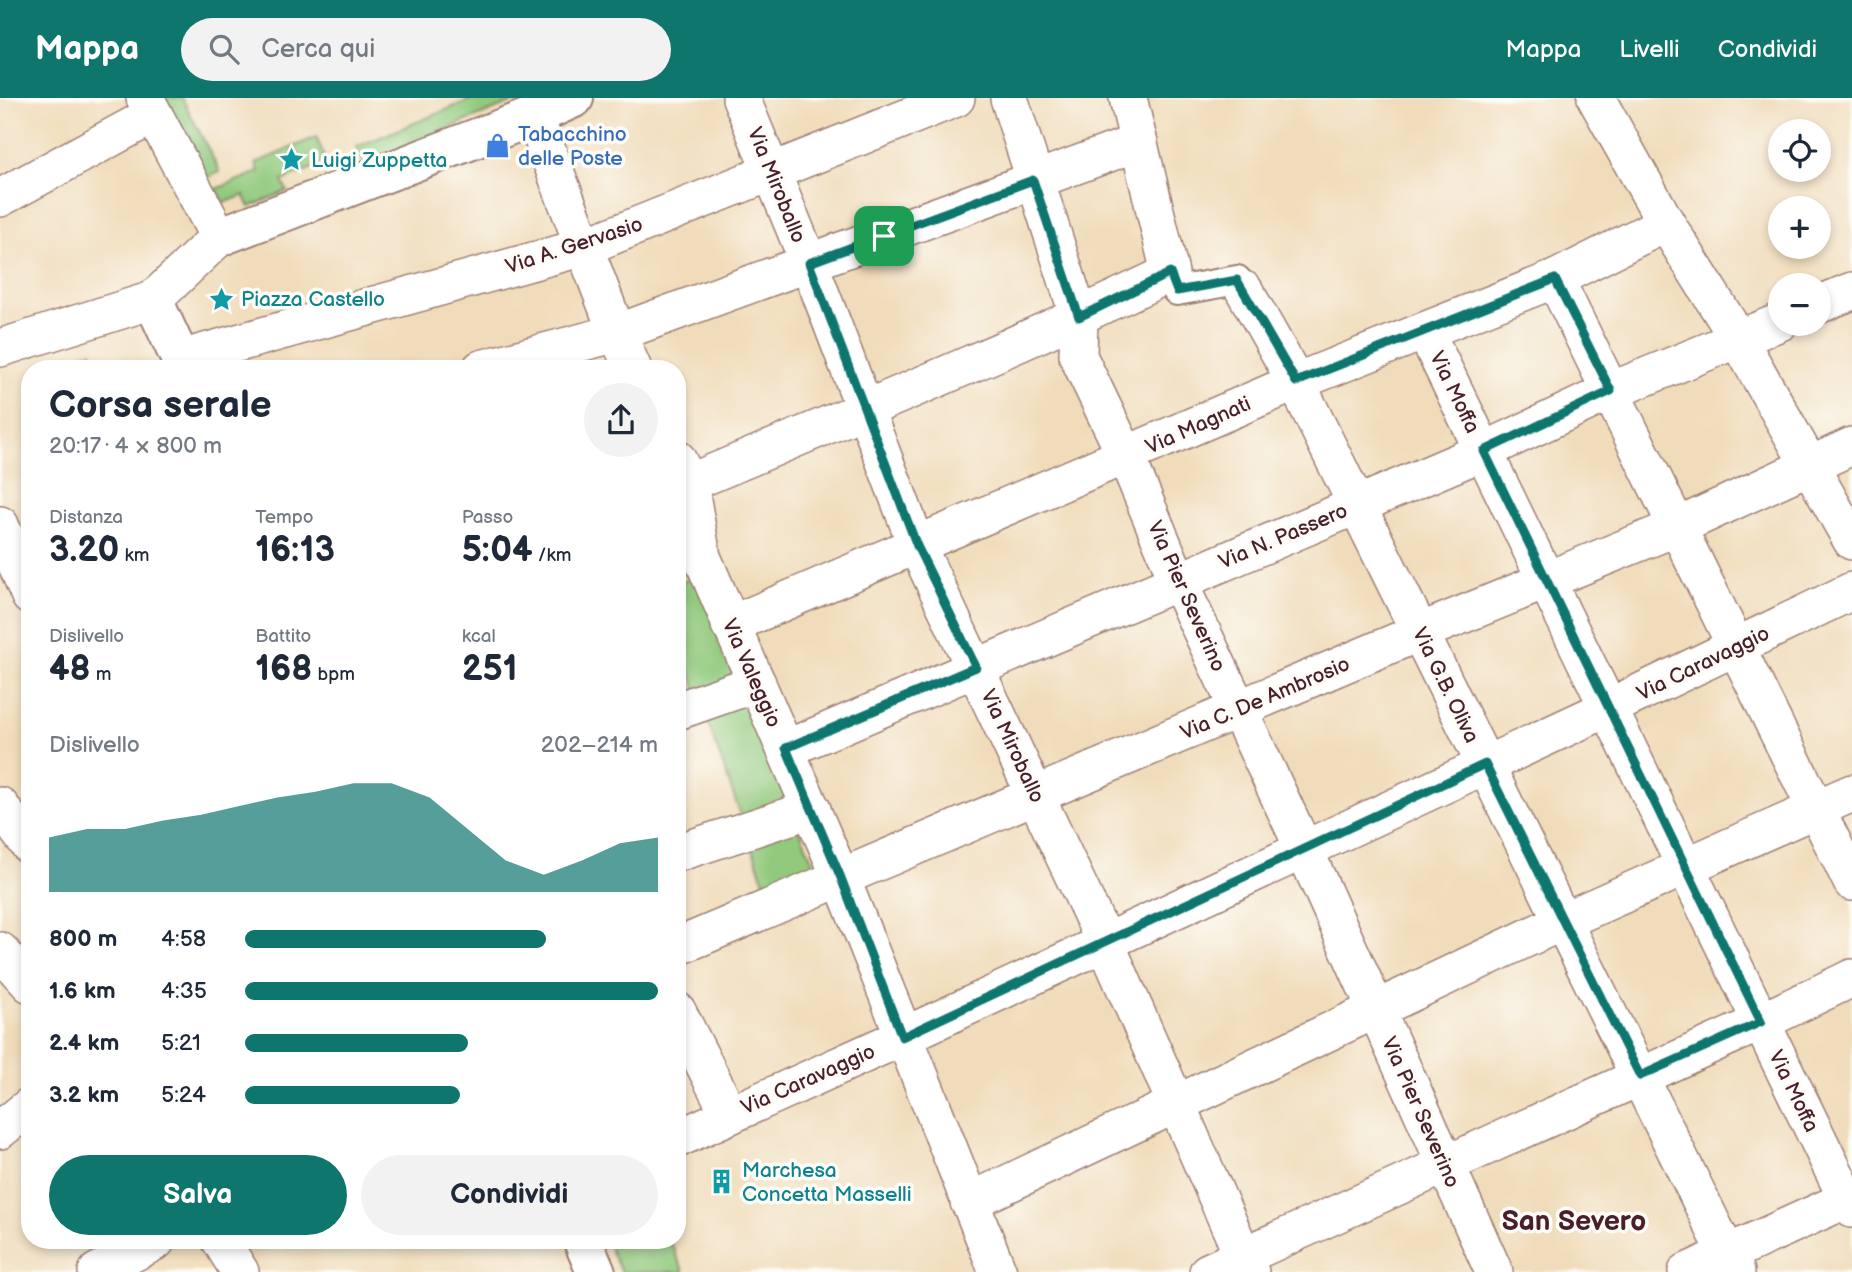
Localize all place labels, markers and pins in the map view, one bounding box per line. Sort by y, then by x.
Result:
place label: Tabacchino delle Poste [518,122,627,171]
shop icon: Tabacchino delle Poste [484,132,512,160]
place icon: Luigi Zuppetta [277,146,305,174]
place label: Luigi Zuppetta [311,148,447,173]
pin [854,206,914,266]
place icon: Piazza Castello [207,285,235,313]
place label: Piazza Castello [241,287,385,312]
place label: Marchesa Concetta Masselli [742,1158,912,1207]
building icon: Marchesa Concetta Masselli [708,1168,736,1196]

